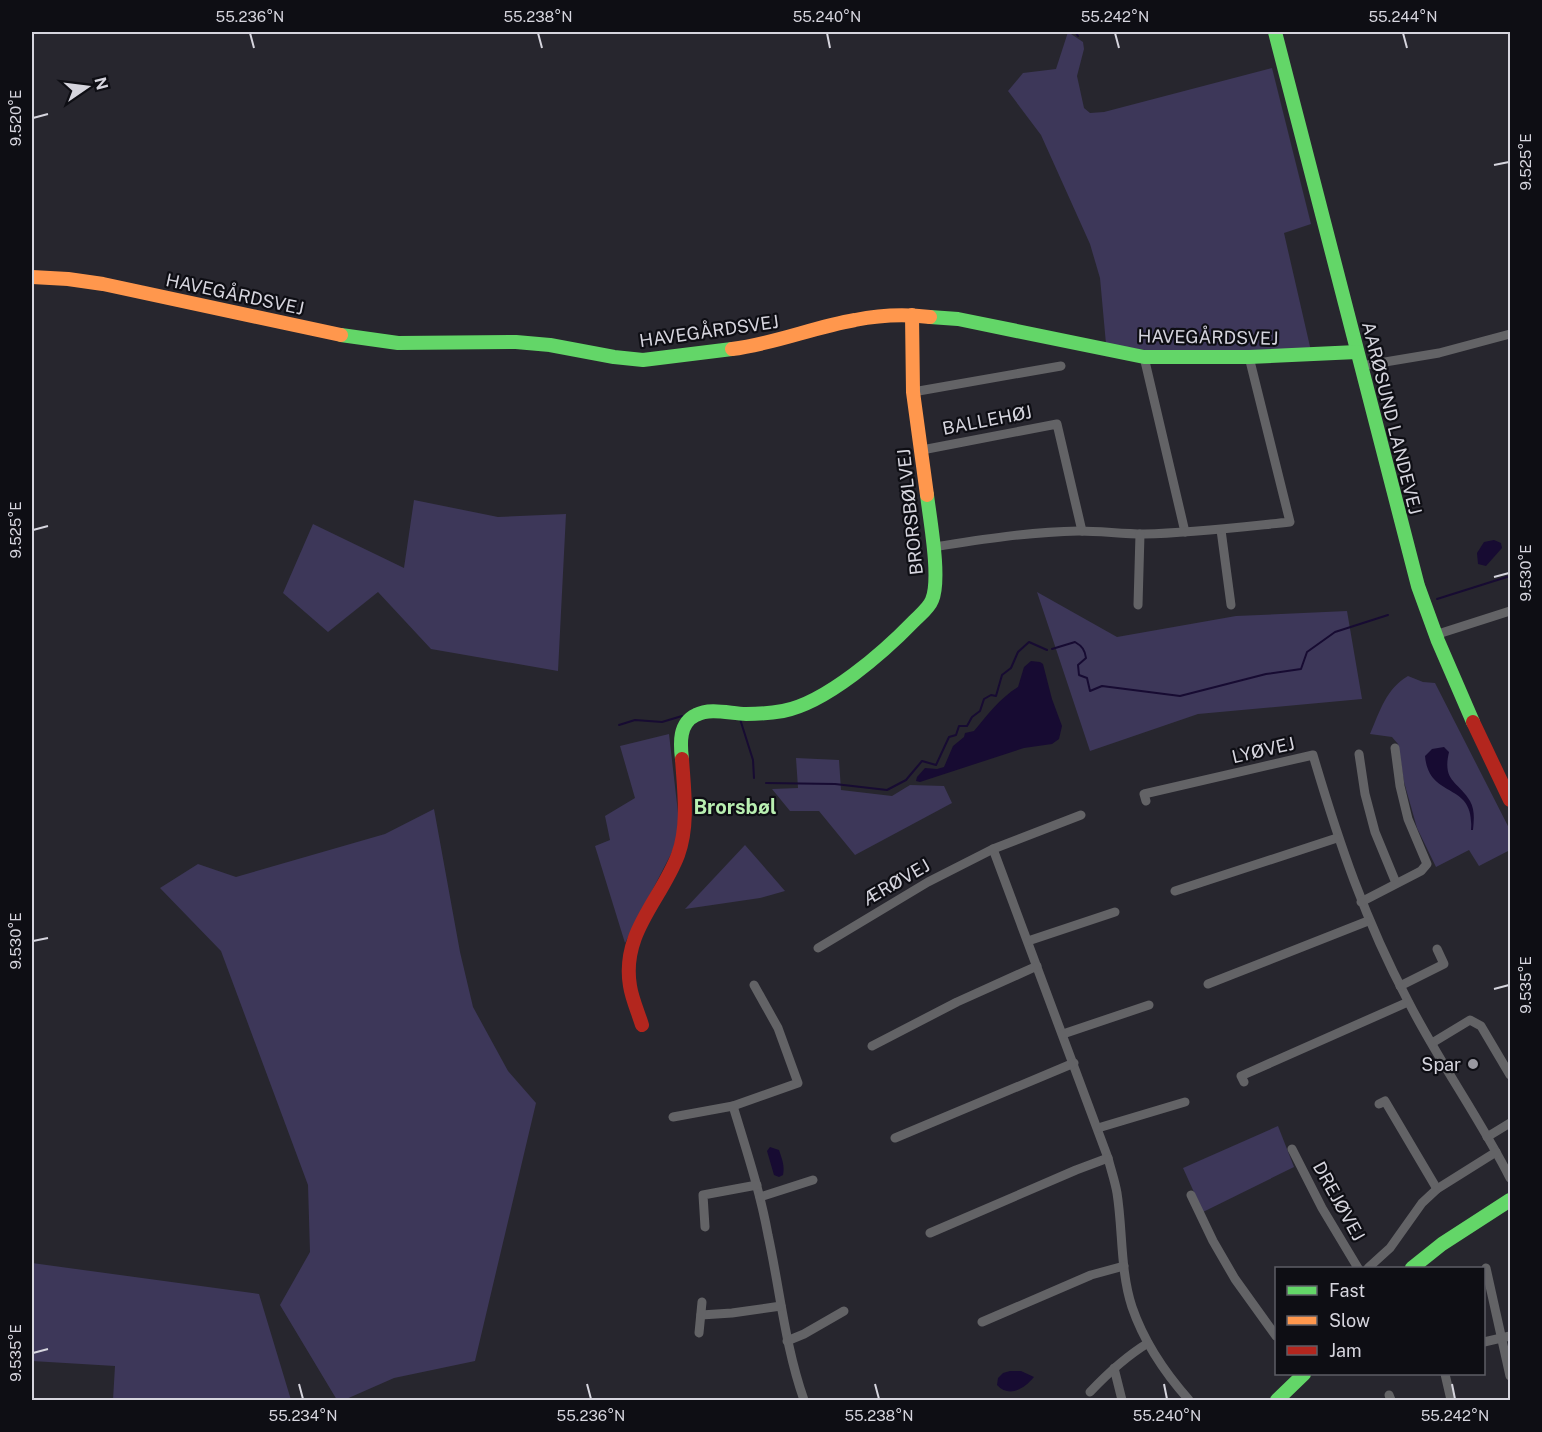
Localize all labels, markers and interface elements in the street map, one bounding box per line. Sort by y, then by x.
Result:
text: 55.236°N [216,8,284,25]
text: 55.238°N [503,8,573,25]
text: 55.240°N [793,8,861,25]
text: 55.242°N [1081,8,1149,25]
text: 55.244°N [1369,8,1437,25]
north arrow [57,57,117,117]
text: N [90,75,112,92]
text: 9.520°E [7,90,24,146]
text: 9.525°E [1517,133,1534,191]
street label: HAVEGÅRDSVEJ [164,267,306,319]
street label: HAVEGÅRDSVEJ [638,309,780,351]
street label: AARØSUND LANDEVEJ [1358,319,1426,517]
street label: HAVEGÅRDSVEJ [1138,323,1279,349]
street label: BALLEHØJ [941,401,1033,439]
street label: BRORSBØLVEJ [893,448,927,576]
text: 9.525°E [7,501,24,559]
text: 9.530°E [1517,544,1534,602]
street label: LYØVEJ [1230,733,1296,767]
district label: Brorsbøl [693,795,777,819]
street label: ÆRØVEJ [859,854,933,910]
text: 9.530°E [7,912,24,970]
text: 9.535°E [1517,956,1534,1014]
place label: Spar [1421,1054,1461,1075]
marker: Spar [1466,1057,1480,1071]
street label: DREJØVEJ [1309,1158,1369,1244]
legend [1275,1267,1485,1375]
text: Fast [1329,1280,1365,1301]
text: Slow [1329,1310,1370,1331]
text: 9.535°E [7,1324,24,1382]
text: Jam [1329,1340,1362,1361]
text: 55.234°N [269,1407,337,1424]
text: 55.236°N [557,1407,625,1424]
text: 55.238°N [844,1407,914,1424]
text: 55.240°N [1133,1407,1201,1424]
text: 55.242°N [1421,1407,1489,1424]

